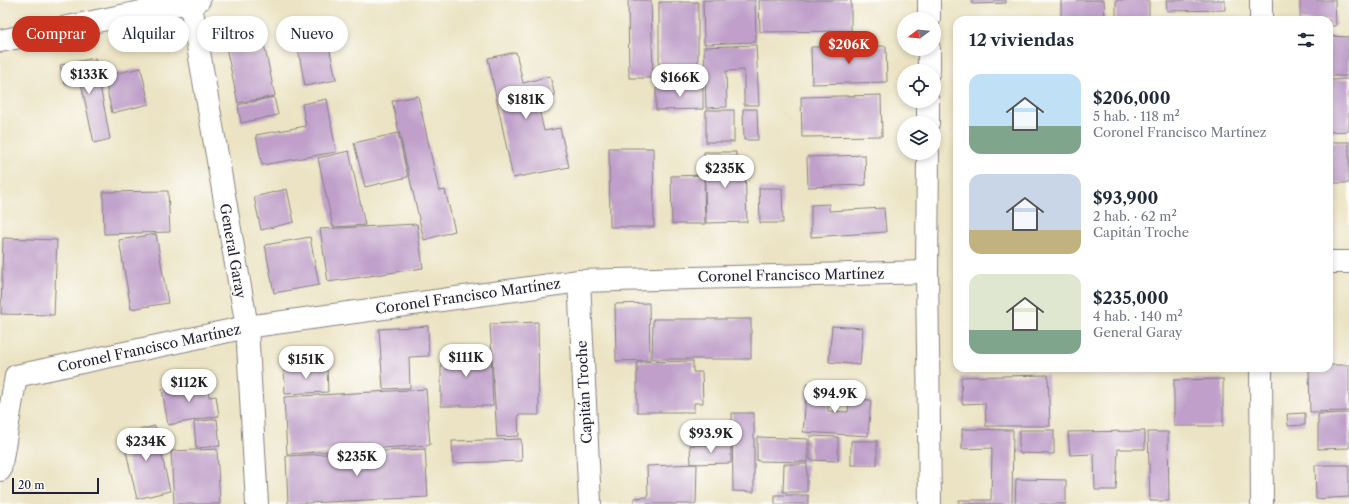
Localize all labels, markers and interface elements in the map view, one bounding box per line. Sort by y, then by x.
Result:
north arrow [897,12,941,56]
map controls [897,12,941,160]
chip: Comprar [12,16,100,52]
chip: Alquilar [108,16,189,52]
chip: Filtros [197,16,268,52]
chip: Nuevo [276,16,348,52]
icon: filters [1295,29,1317,51]
text: 12 viviendas [969,30,1074,50]
pin: $206K [821,31,877,65]
text: $206K [828,36,870,52]
pin: $133K [61,61,117,95]
pin: $166K [652,64,708,98]
button: locate [897,64,941,108]
text: $133K [70,66,108,82]
text: $166K [660,69,700,85]
pin: $181K [498,86,554,120]
text: $206,000 [1093,88,1170,108]
icon: home [1001,90,1049,138]
text: $181K [507,91,545,107]
text: 5 hab. · 118 m² [1093,108,1180,124]
button: layers [897,116,941,160]
text: Coronel Francisco Martínez [1093,124,1267,140]
pin: $235K [697,155,753,189]
text: $235K [705,160,745,176]
text: $93,900 [1093,188,1158,208]
icon: home [1001,190,1049,238]
street label: General Garay [216,202,250,300]
text: 2 hab. · 62 m² [1093,208,1177,224]
text: Capitán Troche [1093,224,1189,240]
street label: Coronel Francisco Martínez [697,264,885,286]
street label: Coronel Francisco Martínez [374,274,562,318]
text: $235,000 [1093,288,1168,308]
icon: home [1001,290,1049,338]
text: 4 hab. · 140 m² [1093,308,1183,324]
street label: Coronel Francisco Martínez [56,320,242,376]
text: General Garay [1093,324,1182,340]
street label: Capitán Troche [572,340,596,444]
pin: $111K [438,344,494,378]
pin: $151K [278,346,334,380]
text: $111K [448,349,484,365]
text: $151K [288,351,324,367]
pin: $112K [161,369,217,403]
text: $112K [170,374,208,390]
pin: $94.9K [802,380,868,414]
text: $94.9K [813,385,857,401]
pin: $93.9K [678,420,744,454]
text: $93.9K [689,425,733,441]
pin: $234K [118,428,174,462]
text: $234K [126,433,166,449]
pin: $235K [329,443,385,477]
text: $235K [337,448,377,464]
scale bar [12,476,99,495]
text: 20 m [18,478,44,492]

